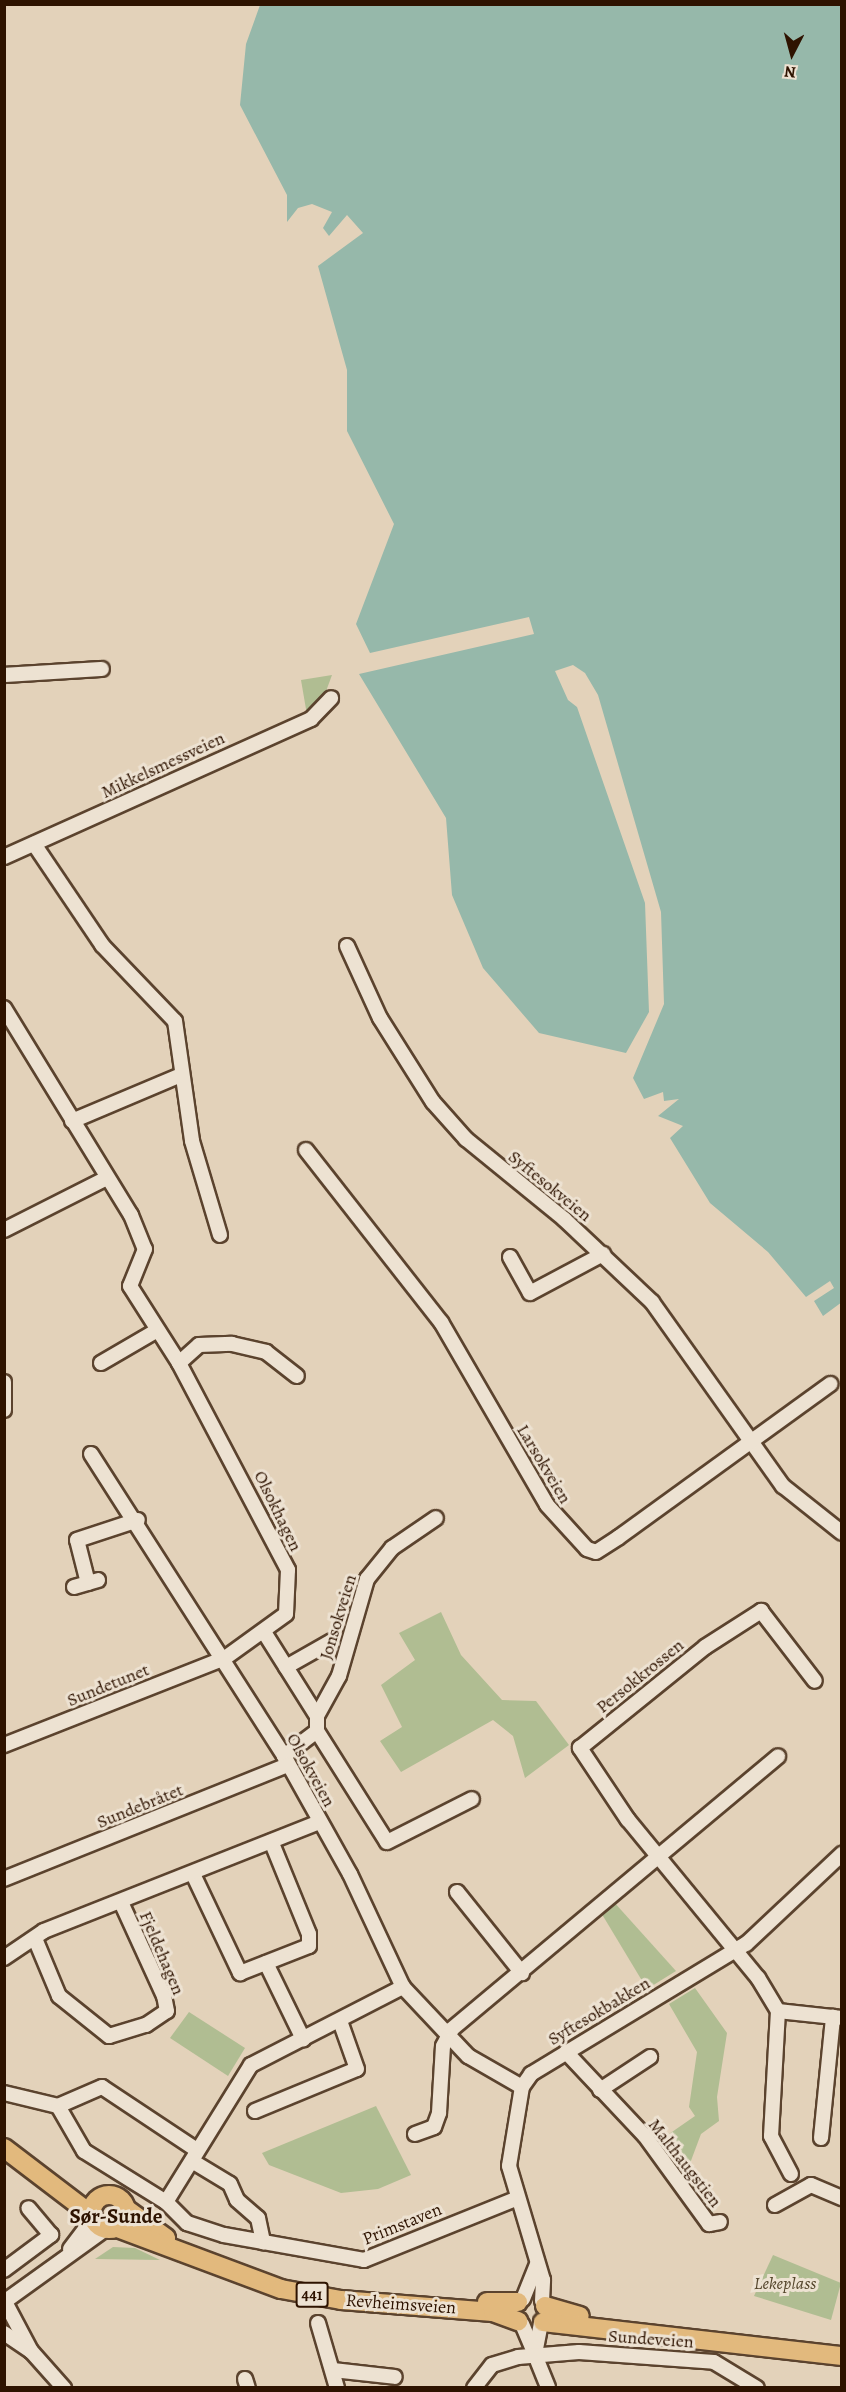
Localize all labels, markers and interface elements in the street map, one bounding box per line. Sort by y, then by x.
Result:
north arrow [762,24,822,84]
text: N [783,60,797,83]
street label: Mikkelsmessveien [98,727,228,803]
street label: Syftesokveien [504,1146,596,1226]
street label: Larsokveien [512,1421,576,1507]
street label: Olsokhagen [249,1467,307,1555]
street label: Jonsokveien [315,1572,361,1662]
street label: Persokkrossen [592,1634,688,1718]
street label: Sundetunet [64,1659,152,1711]
street label: Olsokveien [282,1729,340,1811]
street label: Sundebråtet [94,1779,186,1833]
street label: Fjeldehagen [135,1908,189,1998]
street label: Syftesokbakken [544,1972,654,2050]
street label: Malthaugstien [644,2114,726,2212]
street label: Primstaven [359,2198,445,2250]
district label: Sør-Sunde [69,2203,163,2229]
park label: Lekeplass [754,2272,816,2294]
road number: 441 [296,2282,328,2308]
street label: Revheimsveien [345,2289,457,2319]
street label: Sundeveien [608,2325,694,2353]

